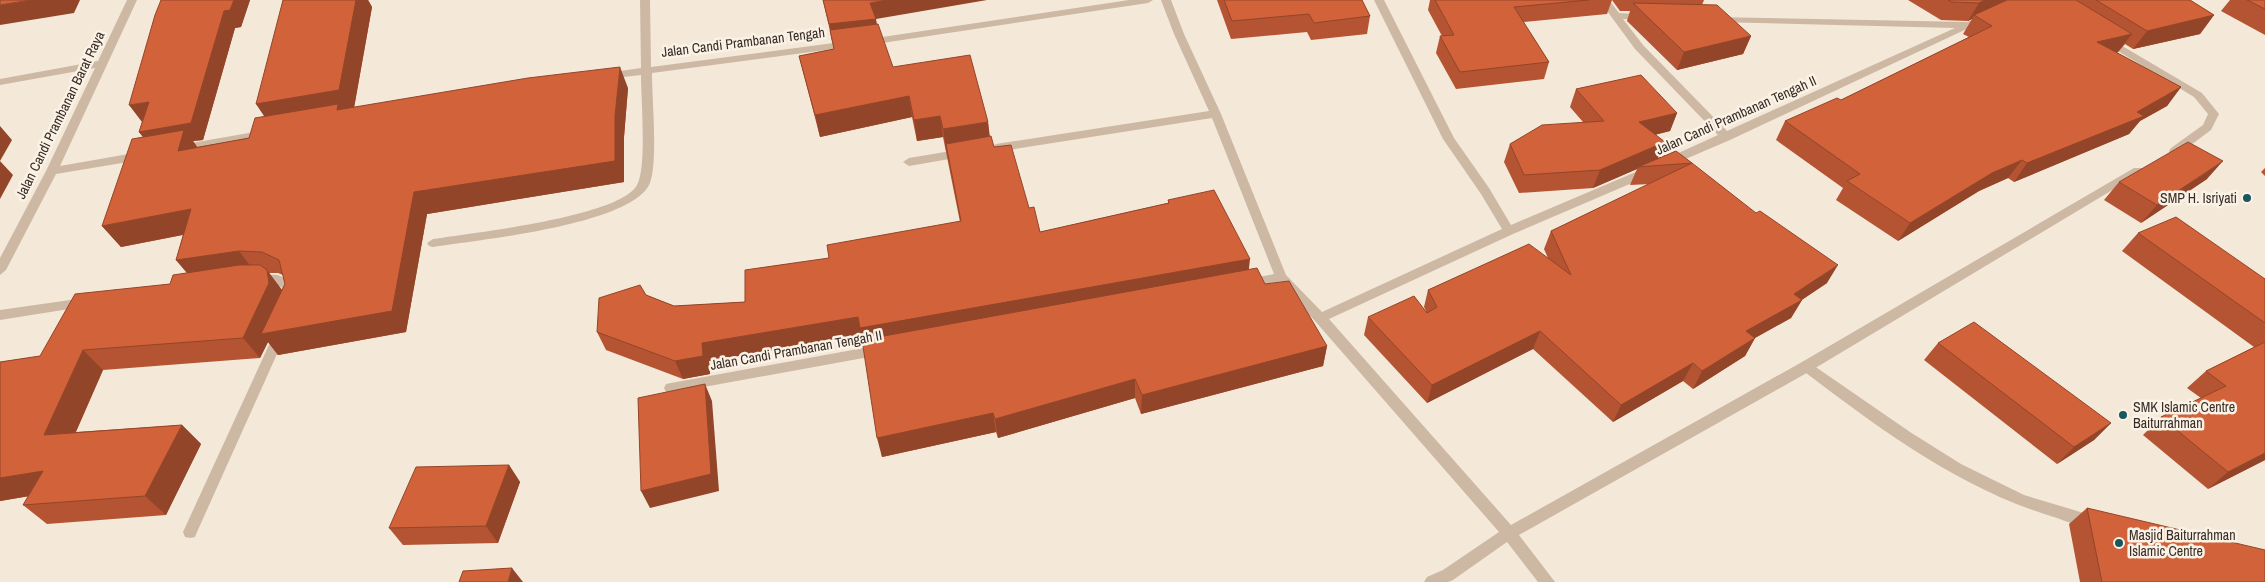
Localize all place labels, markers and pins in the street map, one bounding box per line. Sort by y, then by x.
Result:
place label: SMP H. Isriyati [2160,189,2237,207]
marker: SMP H. Isriyati [2241,192,2253,204]
place label: SMK Islamic Centre Baiturrahman [2133,398,2235,432]
marker: SMK Islamic Centre Baiturrahman [2117,409,2129,421]
place label: Masjid Baiturrahman Islamic Centre [2129,526,2236,560]
marker: Masjid Baiturrahman Islamic Centre [2113,537,2125,549]

